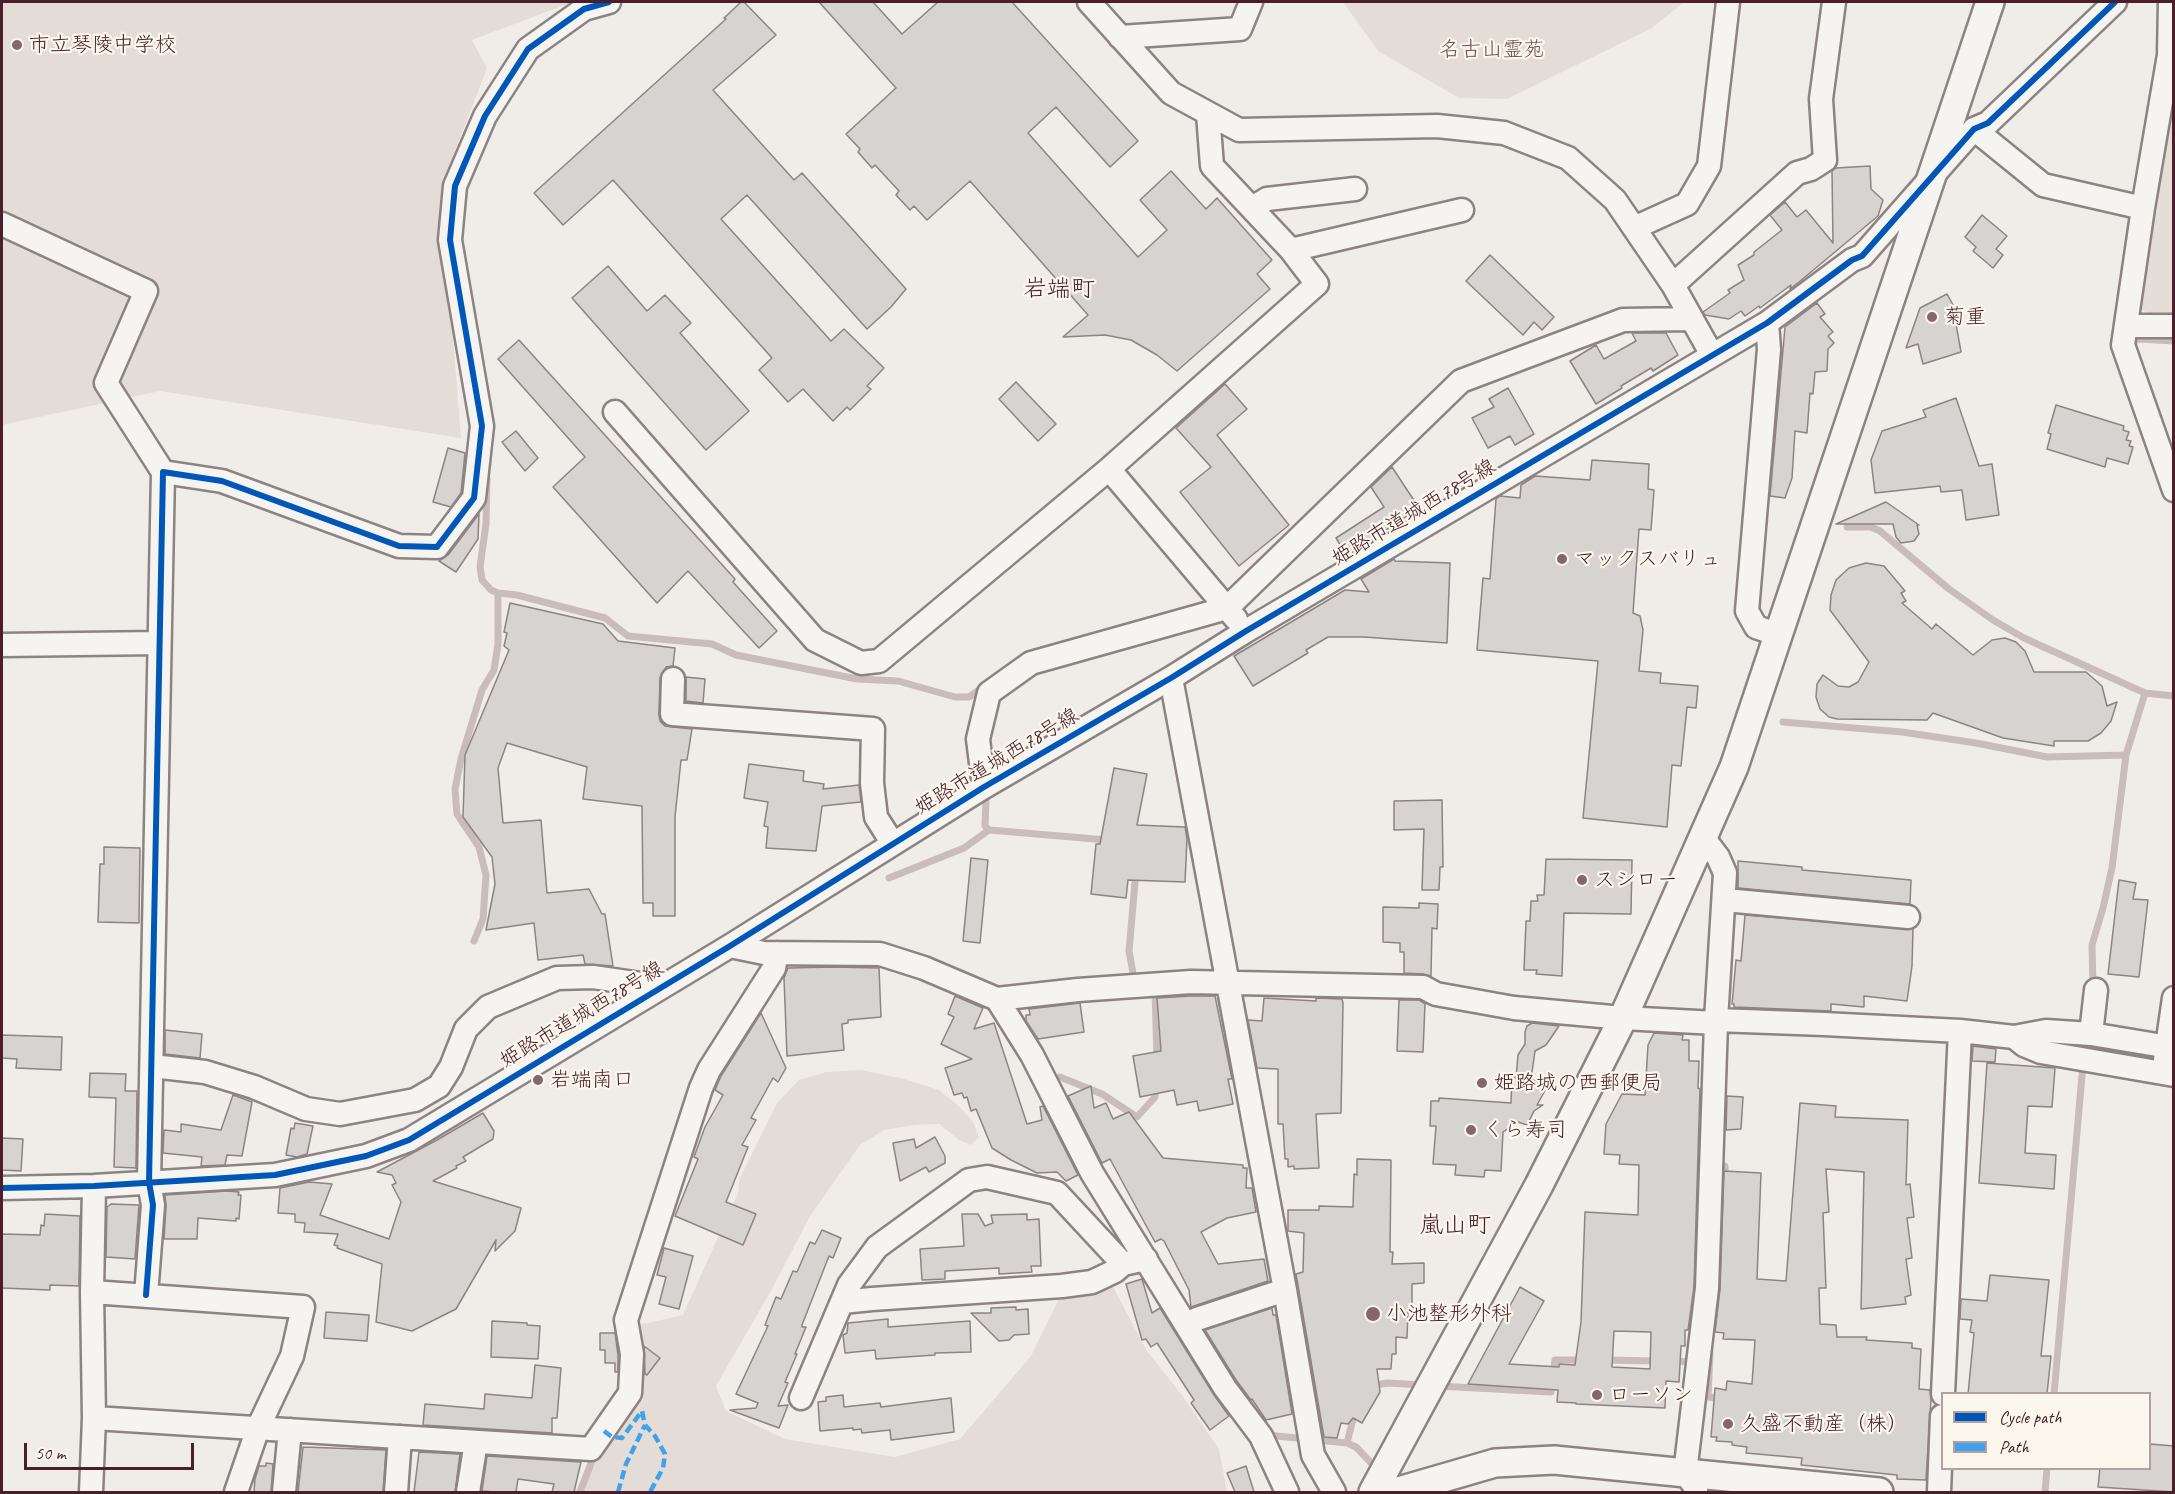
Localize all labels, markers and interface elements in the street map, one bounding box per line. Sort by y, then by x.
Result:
place label: 市立琴陵中学校 [29,32,176,58]
park label: 名古山霊苑 [1440,37,1544,63]
marker: 市立琴陵中学校 [10,38,24,52]
district label: 岩端町 [1023,276,1095,304]
place label: 菊重 [1944,304,1986,330]
marker: 菊重 [1925,310,1939,324]
street label: 姫路市道城西78号線 [1327,454,1501,572]
place label: マックスバリュ [1574,546,1721,572]
marker: マックスバリュ [1555,552,1569,566]
street label: 姫路市道城西78号線 [910,703,1084,821]
place label: スシロー [1594,867,1678,893]
marker: スシロー [1575,873,1589,887]
street label: 姫路市道城西78号線 [495,956,669,1074]
place label: 岩端南口 [550,1067,634,1093]
place label: 姫路城の西郵便局 [1494,1070,1662,1096]
marker: 岩端南口 [531,1073,545,1087]
marker: 姫路城の西郵便局 [1475,1076,1489,1090]
place label: くら寿司 [1483,1117,1567,1143]
marker: くら寿司 [1464,1123,1478,1137]
district label: 嵐山町 [1419,1212,1491,1240]
place label: 小池整形外科 [1386,1301,1512,1327]
marker: 小池整形外科 [1364,1305,1382,1323]
place label: ローソン [1609,1382,1693,1408]
marker: ローソン [1590,1388,1604,1402]
legend [1941,1392,2151,1470]
text: Cycle path [1999,1406,2061,1428]
place label: 久盛不動産（株） [1740,1411,1908,1437]
marker: 久盛不動産（株） [1721,1417,1735,1431]
scale bar [27,1431,196,1469]
text: Path [1999,1436,2029,1458]
text: 50 m [35,1442,66,1464]

